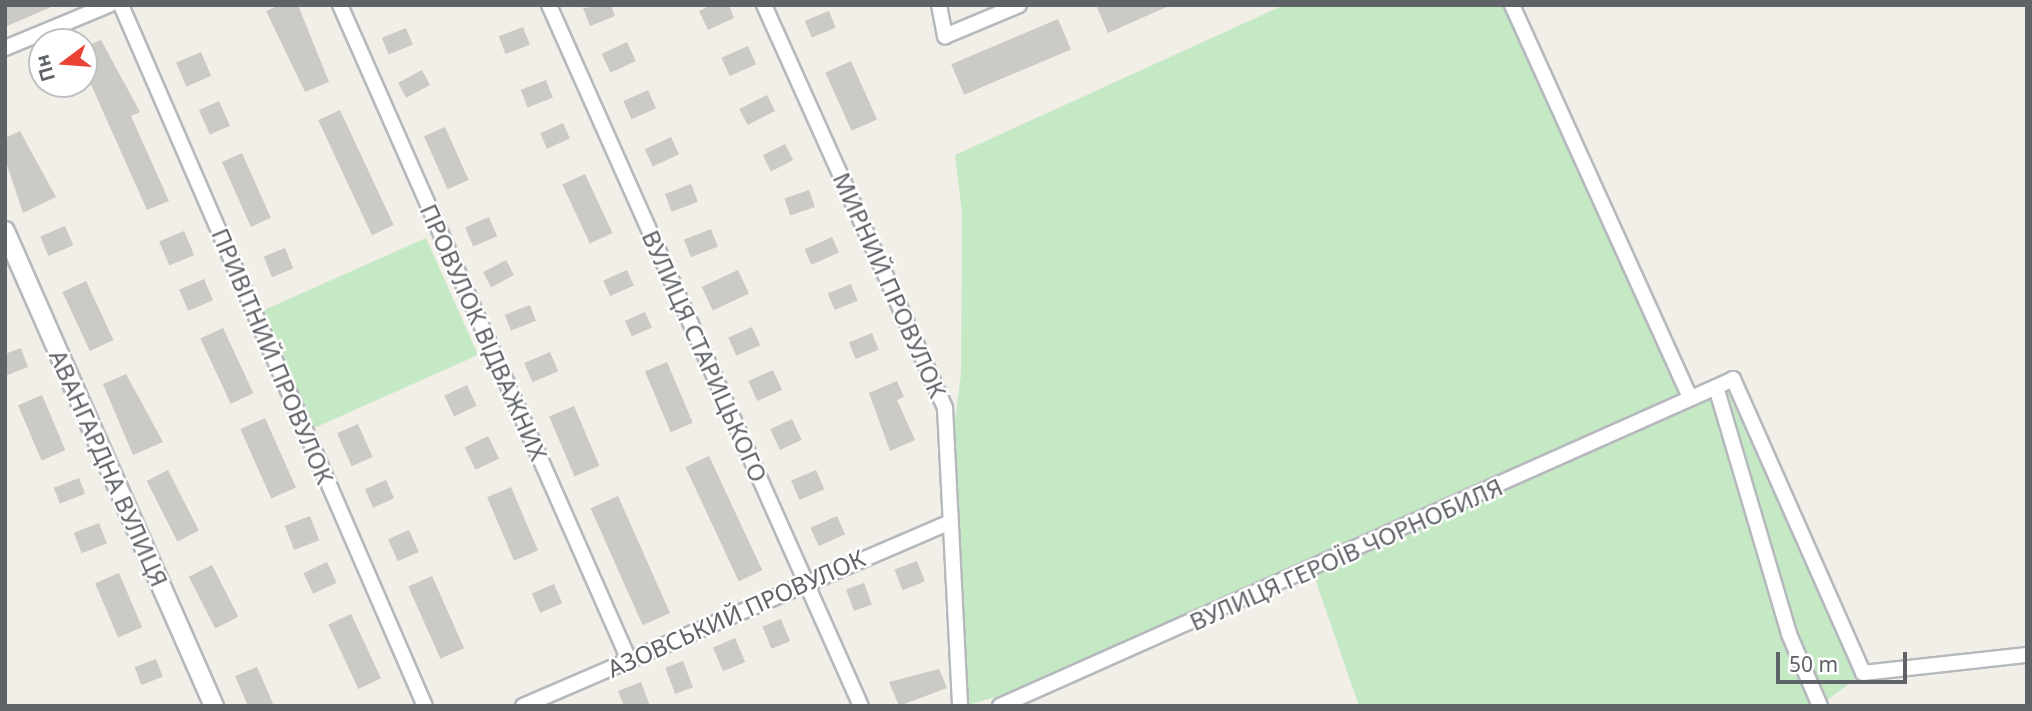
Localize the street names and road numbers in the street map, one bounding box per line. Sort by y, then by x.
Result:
street label: МИРНИЙ ПРОВУЛОК [827,168,953,402]
street label: ПРОВУЛОК ВІДВАЖНИХ [414,199,554,465]
street label: ПРИВІТНИЙ ПРОВУЛОК [206,224,340,488]
street label: ВУЛИЦЯ СТАРИЦЬКОГО [636,226,774,486]
street label: АВАНГАРДНА ВУЛИЦЯ [44,345,174,591]
street label: ВУЛИЦЯ ГЕРОЇВ ЧОРНОБИЛЯ [1185,472,1507,636]
street label: АЗОВСЬКИЙ ПРОВУЛОК [603,543,869,683]

